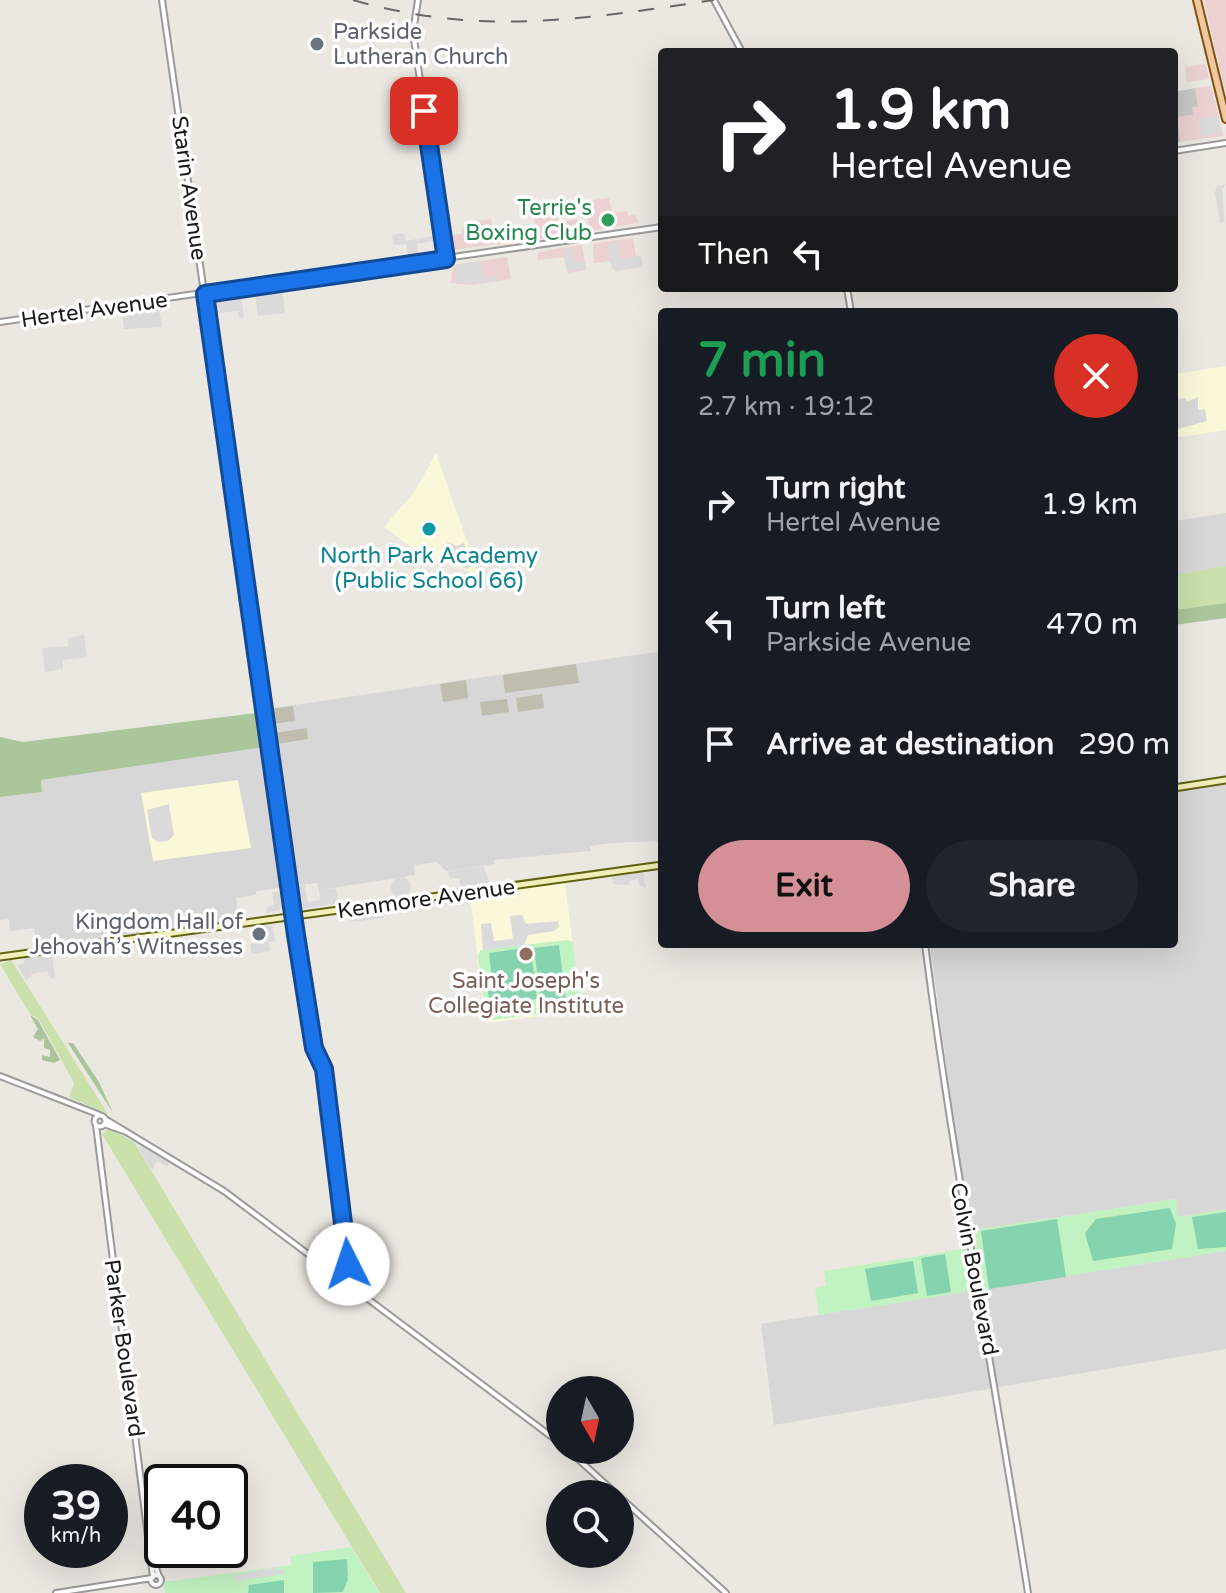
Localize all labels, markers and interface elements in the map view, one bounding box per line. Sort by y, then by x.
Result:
place label: Parkside Lutheran Church [333,19,508,70]
marker: Parkside Lutheran Church [308,35,326,53]
pin [390,77,458,145]
text: 1.9 km [830,77,1011,144]
icon: right [698,80,802,184]
icon: arrive [402,89,446,133]
street label: Starin Avenue [166,114,212,262]
text: Hertel Avenue [830,145,1072,188]
place label: Terrie's Boxing Club [465,195,592,246]
marker: Terrie's Boxing Club [599,211,617,229]
icon: left [786,232,830,276]
text: Then [698,236,770,273]
street label: Hertel Avenue [19,287,169,333]
text: 7 min [698,332,826,390]
button: close [1054,334,1138,418]
text: 2.7 km · 19:12 [698,391,874,422]
text: Turn right [766,470,906,507]
icon: right [698,482,742,526]
text: 1.9 km [1041,486,1138,523]
text: Hertel Avenue [766,507,941,538]
marker: North Park Academy (Public School 66) [420,520,438,538]
place label: North Park Academy (Public School 66) [320,543,538,594]
text: Turn left [766,590,885,627]
icon: left [698,602,742,646]
text: 470 m [1046,606,1138,643]
text: Parkside Avenue [766,627,971,658]
icon: arrive [698,722,742,766]
text: Arrive at destination [766,726,1054,763]
text: 290 m [1078,726,1170,763]
button: Exit [698,840,910,932]
button: Share [926,840,1138,932]
street label: Kenmore Avenue [336,874,517,924]
place label: Kingdom Hall of Jehovah’s Witnesses [30,909,244,960]
marker: Kingdom Hall of Jehovah’s Witnesses [250,925,268,943]
marker: Saint Joseph's Collegiate Institute [517,945,535,963]
place label: Saint Joseph's Collegiate Institute [428,968,624,1019]
street label: Colvin Boulevard [944,1180,1004,1358]
position arrow [306,1222,390,1306]
street label: Parker Boulevard [99,1258,149,1439]
north arrow [546,1376,634,1464]
map controls [546,1376,634,1568]
speed limit sign: 40 [144,1464,248,1568]
button: search [546,1480,634,1568]
text: 39 [51,1482,101,1530]
text: km/h [51,1524,101,1548]

